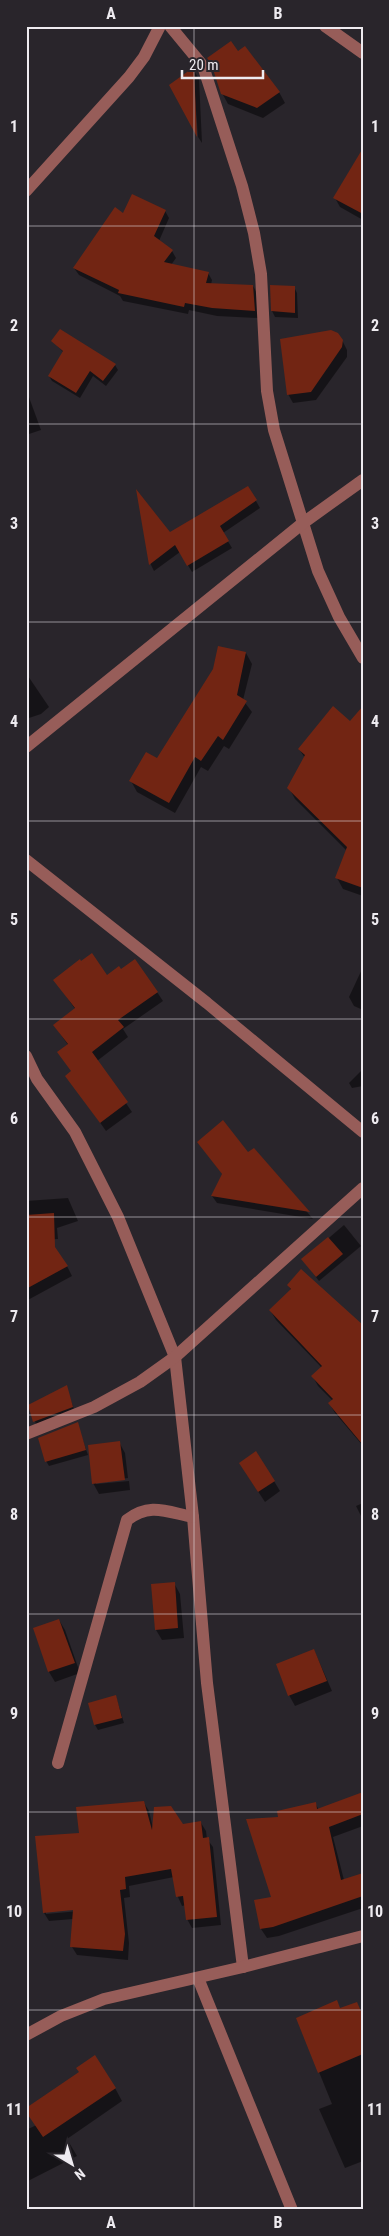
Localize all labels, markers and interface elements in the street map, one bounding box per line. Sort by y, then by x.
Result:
text: A [106,4,116,23]
text: B [274,4,283,23]
scale bar [182,48,263,80]
text: 20 m [189,56,219,74]
text: 1 [10,117,18,136]
text: 1 [371,117,379,136]
text: 2 [10,316,18,335]
text: 2 [371,316,379,335]
text: 3 [10,514,18,533]
text: 3 [371,514,379,533]
text: 4 [10,712,18,731]
text: 4 [371,712,379,731]
text: 5 [10,910,18,929]
text: 5 [371,910,379,929]
text: 6 [10,1109,18,1128]
text: 6 [371,1109,379,1128]
text: 7 [10,1307,18,1326]
text: 7 [371,1307,379,1326]
text: 8 [10,1505,18,1524]
text: 8 [371,1505,379,1524]
text: 9 [10,1704,18,1723]
text: 9 [371,1704,379,1723]
text: 10 [6,1902,22,1921]
text: 10 [367,1902,383,1921]
text: 11 [6,2100,22,2119]
text: 11 [367,2100,383,2119]
north arrow [48,2138,98,2188]
text: N [72,2165,88,2183]
text: A [106,2213,116,2232]
text: B [274,2213,283,2232]

